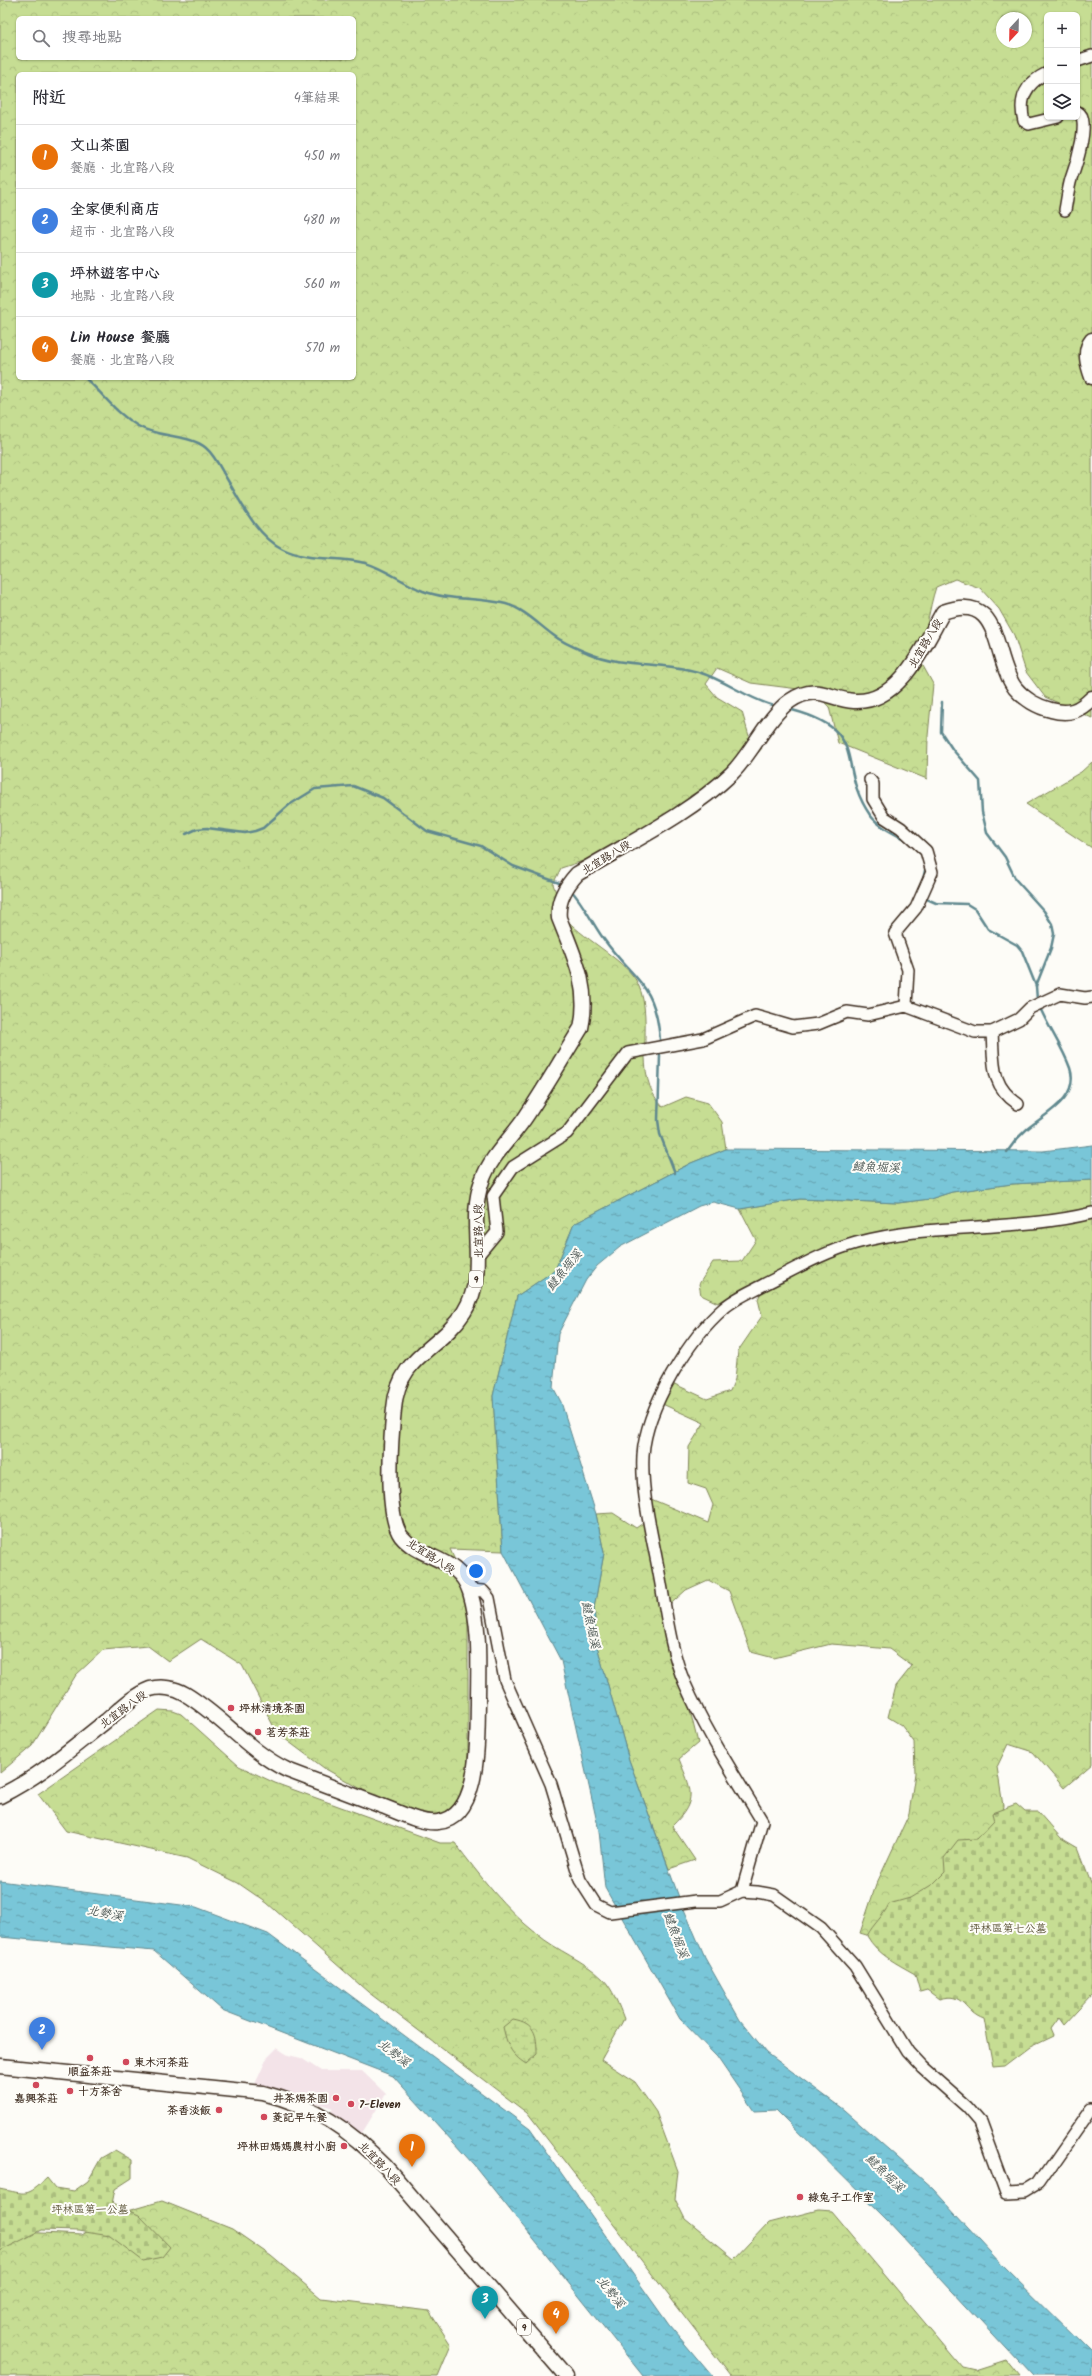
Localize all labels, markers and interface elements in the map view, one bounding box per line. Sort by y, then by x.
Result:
north arrow [996,12,1032,48]
map controls [1044,12,1080,120]
button: + [1044,12,1080,48]
search box [16,16,356,60]
text: 搜尋地點 [62,26,122,50]
icon: search [30,27,52,49]
button: − [1044,48,1080,84]
button: layers [1044,84,1080,120]
text: 附近 [32,85,66,112]
text: 4筆結果 [294,88,340,109]
text: 文山茶園 [70,134,130,158]
text: 1 [43,146,47,167]
text: 450 m [304,146,340,167]
text: 餐廳 · 北宜路八段 [70,158,175,179]
text: 全家便利商店 [70,198,160,222]
text: 2 [41,210,49,231]
text: 480 m [303,210,340,231]
text: 超市 · 北宜路八段 [70,222,175,243]
text: 坪林遊客中心 [70,262,160,286]
text: 3 [41,274,49,295]
text: 560 m [304,274,340,295]
text: 地點 · 北宜路八段 [70,286,175,307]
text: Lin House 餐廳 [70,326,170,350]
text: 4 [41,338,49,359]
text: 570 m [305,338,340,359]
text: 餐廳 · 北宜路八段 [70,350,175,371]
street label: 北宜路八段 [904,615,948,672]
street label: 北宜路八段 [578,836,635,880]
water label: 𩻸魚堀溪 [852,1157,901,1178]
street label: 北宜路八段 [470,1203,488,1259]
water label: 𩻸魚堀溪 [542,1245,587,1295]
road number: 9 [469,1271,483,1287]
street label: 北宜路八段 [402,1534,458,1579]
your location [466,1561,486,1581]
water label: 𩻸魚堀溪 [576,1600,605,1652]
street label: 北宜路八段 [96,1686,151,1733]
place label: 坪林清境茶園 [239,1700,305,1718]
marker: 坪林清境茶園 [226,1703,236,1713]
place label: 茗芳茶莊 [266,1724,310,1742]
marker: 茗芳茶莊 [253,1727,263,1737]
water label: 北勢溪 [85,1901,125,1926]
water label: 𩻸魚堀溪 [658,1909,693,1962]
park label: 坪林區第七公墓 [970,1920,1047,1938]
pin: 2 [29,2017,55,2050]
water label: 北勢溪 [374,2035,415,2073]
marker: 順益茶莊 [85,2053,95,2063]
place label: 東木河茶莊 [134,2054,189,2072]
marker: 東木河茶莊 [121,2057,131,2067]
place label: 順益茶莊 [68,2063,112,2081]
marker: 嘉興茶莊 [31,2080,41,2090]
place label: 十方茶舍 [78,2083,122,2101]
marker: 十方茶舍 [65,2086,75,2096]
place label: 嘉興茶莊 [14,2090,58,2108]
place label: 井茶焗茶園 [273,2090,328,2108]
marker: 井茶焗茶園 [331,2093,341,2103]
place label: 7-Eleven [359,2096,401,2114]
marker: 7-Eleven [346,2099,356,2109]
place label: 茶香淡飯 [167,2102,211,2120]
marker: 茶香淡飯 [214,2105,224,2115]
place label: 菱記早午餐 [272,2109,327,2127]
marker: 菱記早午餐 [259,2112,269,2122]
pin: 1 [399,2134,425,2167]
place label: 坪林田媽媽農村小廚 [237,2138,336,2156]
street label: 北宜路八段 [354,2138,405,2190]
marker: 坪林田媽媽農村小廚 [339,2141,349,2151]
water label: 𩻸魚堀溪 [861,2150,909,2198]
place label: 綠兔子工作室 [808,2189,874,2207]
marker: 綠兔子工作室 [795,2192,805,2202]
park label: 坪林區第一公墓 [52,2201,129,2219]
water label: 北勢溪 [592,2272,630,2313]
pin: 3 [472,2286,498,2319]
pin: 4 [543,2301,569,2334]
road number: 9 [517,2319,531,2335]

